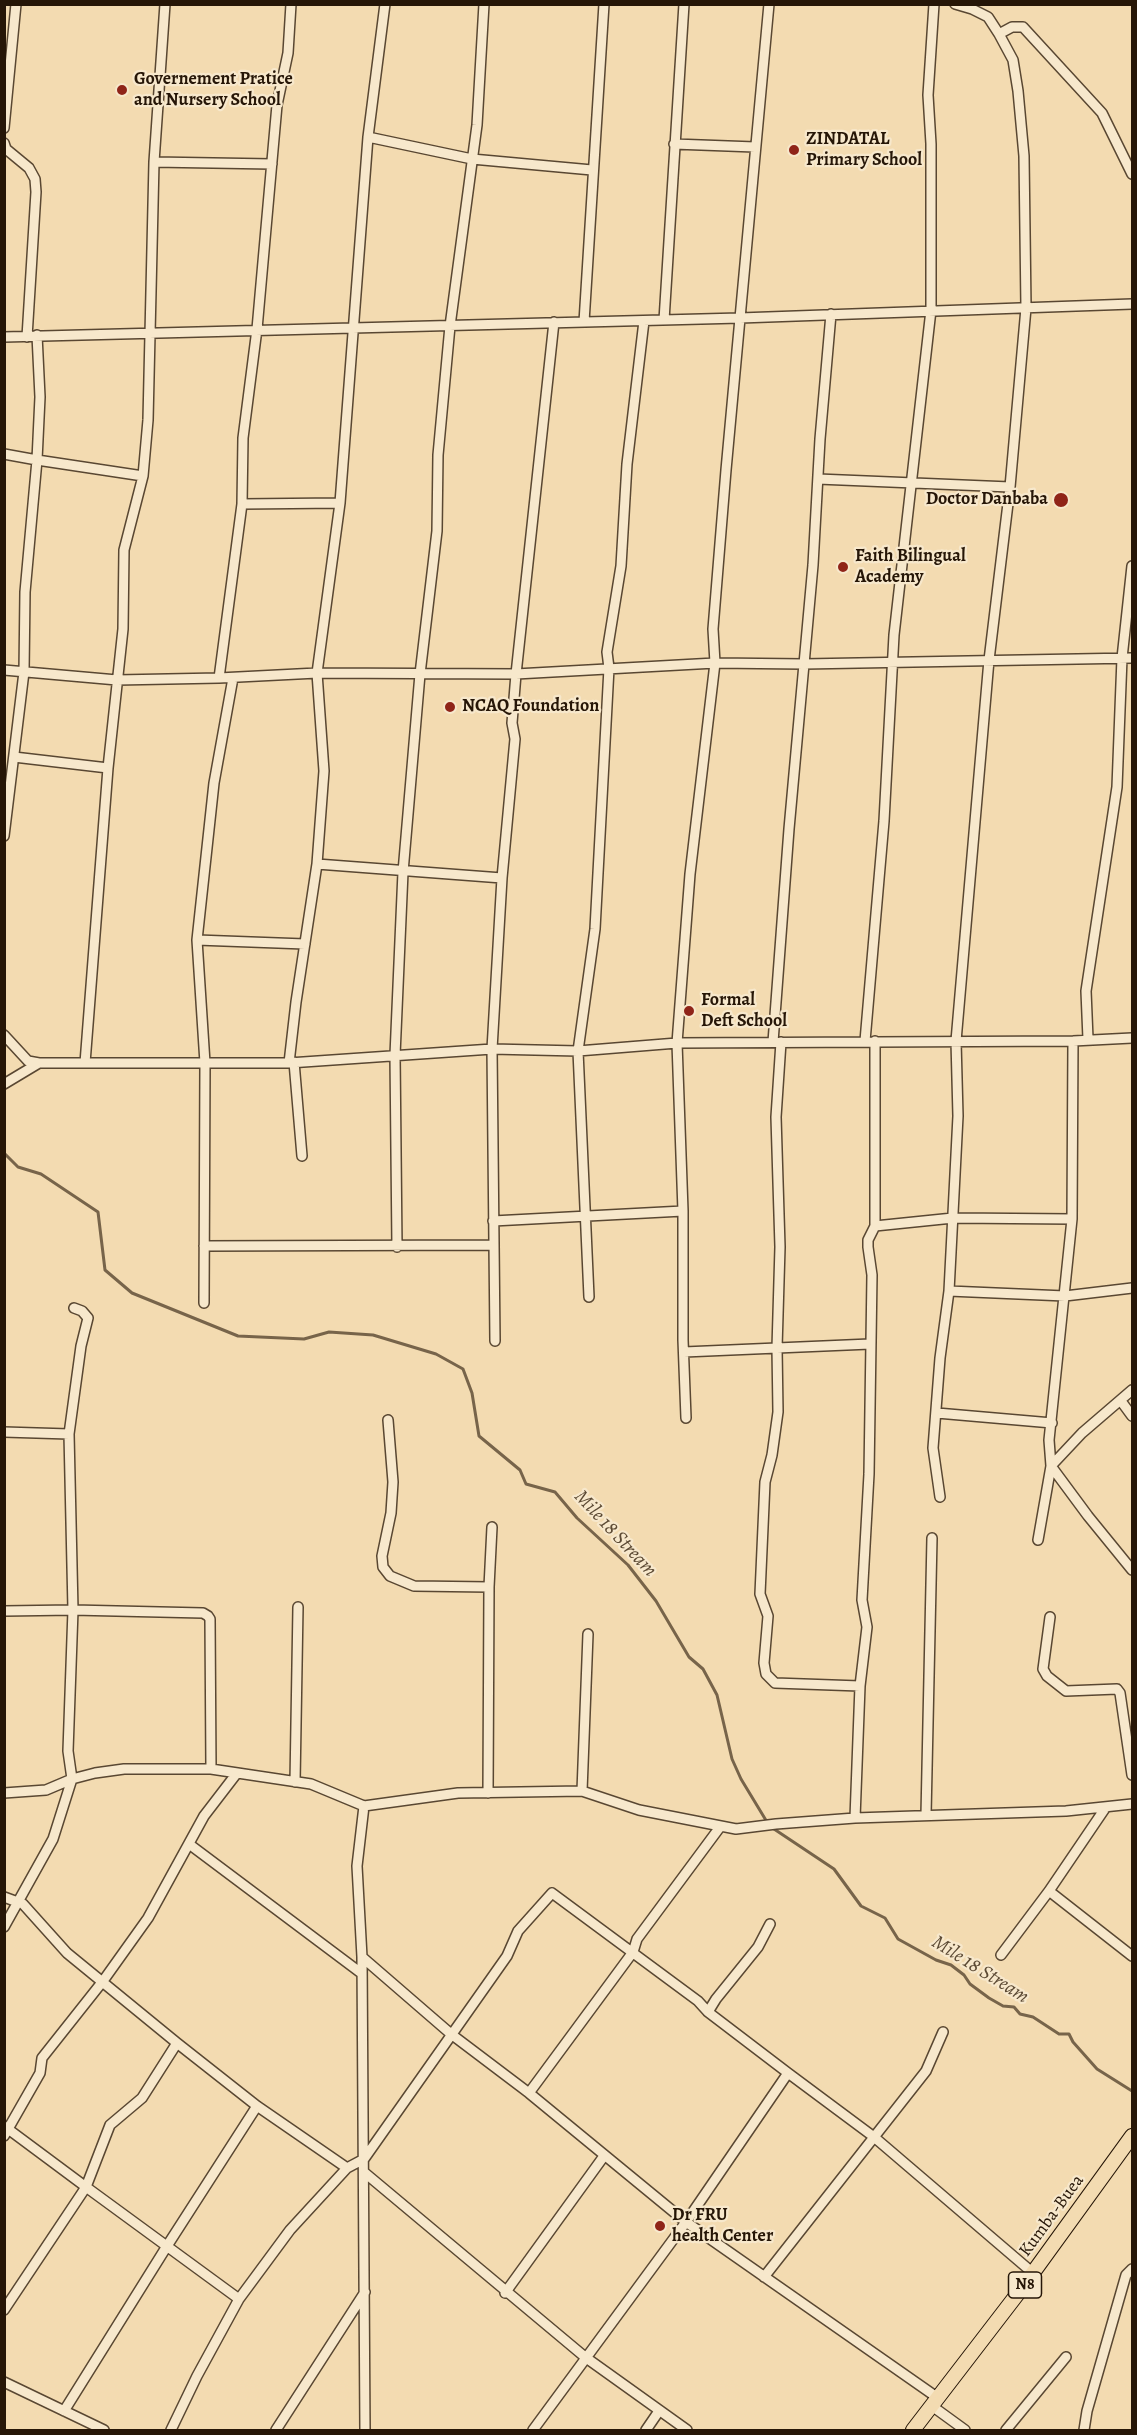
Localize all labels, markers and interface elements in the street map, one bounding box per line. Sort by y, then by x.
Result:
place label: Governement Pratice and Nursery School [134,69,293,112]
marker: Governement Pratice and Nursery School [115,83,129,97]
place label: ZINDATAL Primary School [806,129,922,172]
marker: ZINDATAL Primary School [787,143,801,157]
place label: Doctor Danbaba [926,489,1048,511]
marker: Doctor Danbaba [1052,491,1070,509]
place label: Faith Bilingual Academy [855,546,966,588]
marker: Faith Bilingual Academy [836,560,850,574]
place label: NCAQ Foundation [462,696,599,718]
marker: NCAQ Foundation [443,700,457,714]
place label: Formal Deft School [701,990,787,1032]
marker: Formal Deft School [682,1004,696,1018]
water label: Mile 18 Stream [569,1486,661,1582]
water label: Mile 18 Stream [927,1931,1033,2009]
street label: Kumba-Buea [1015,2171,1089,2261]
place label: Dr FRU health Center [672,2205,773,2248]
marker: Dr FRU health Center [653,2219,667,2233]
road number: N8 [1008,2272,1042,2298]

